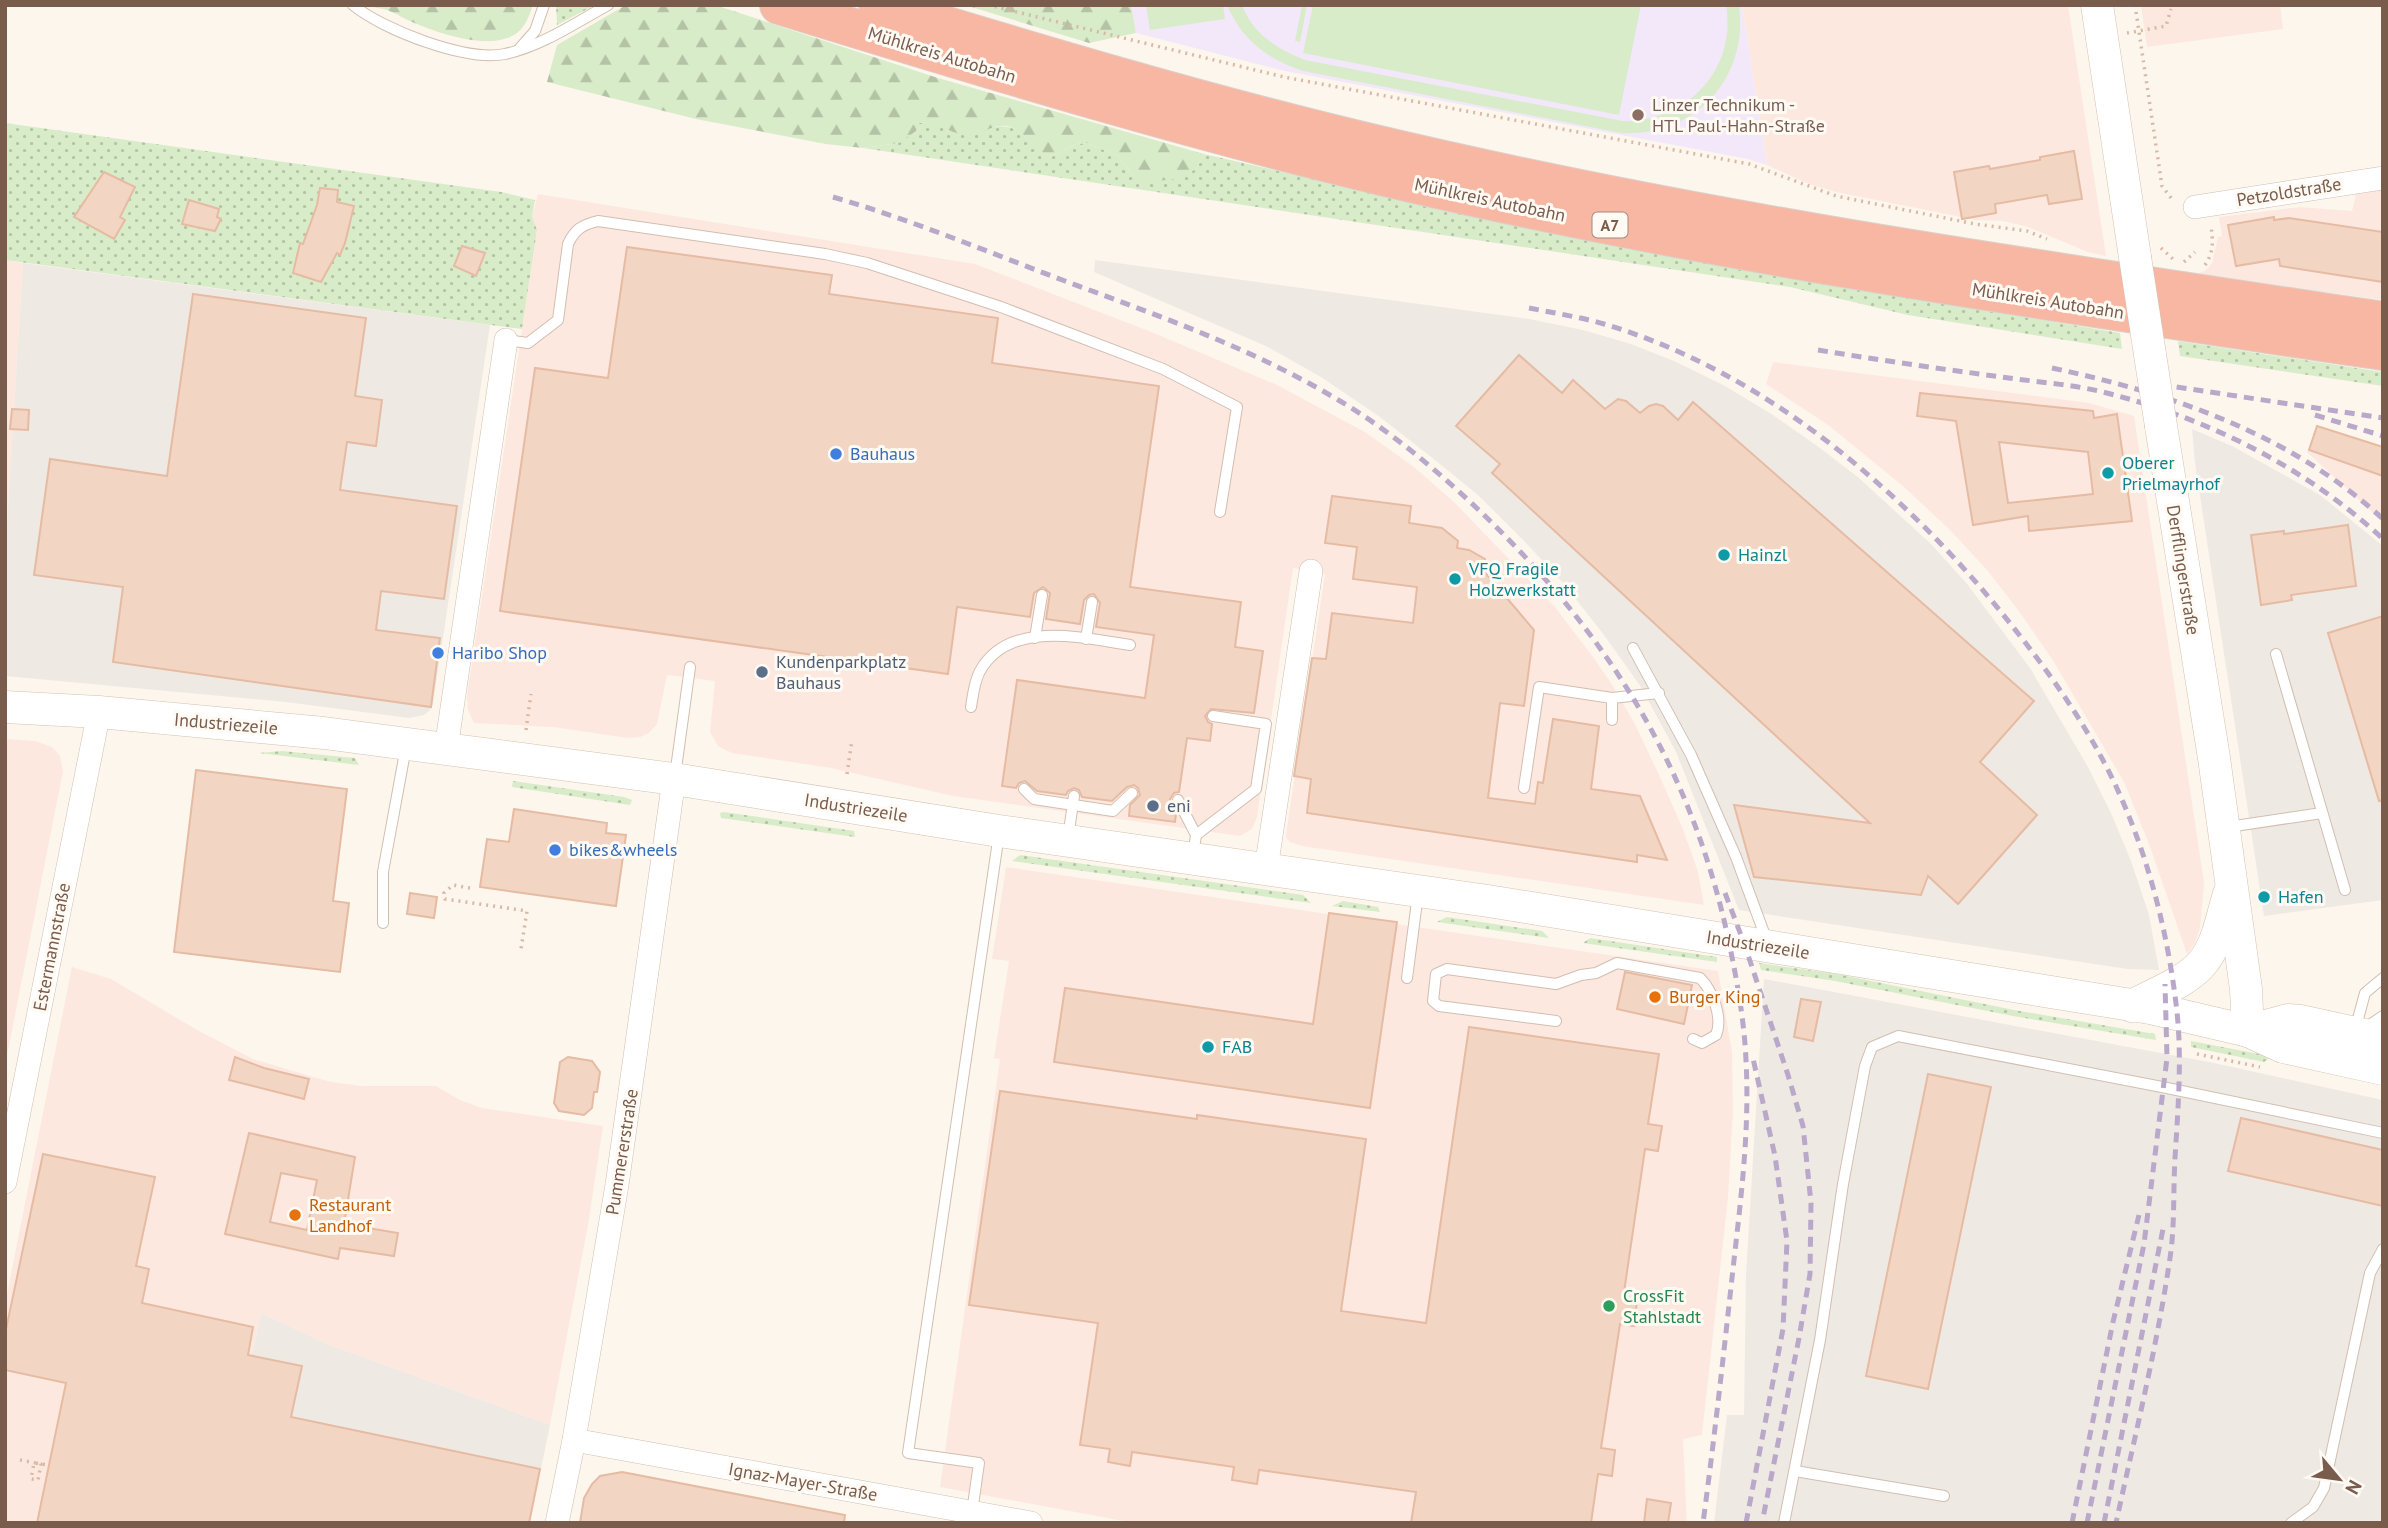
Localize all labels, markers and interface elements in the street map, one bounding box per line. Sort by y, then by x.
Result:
street label: Mühlkreis Autobahn [865,21,1019,88]
place label: Linzer Technikum - HTL Paul-Hahn-Straße [1652,93,1825,137]
marker: Linzer Technikum - HTL Paul-Hahn-Straße [1630,107,1646,123]
street label: Mühlkreis Autobahn [1413,172,1568,227]
street label: Petzoldstraße [2235,172,2343,211]
road number: A7 [1592,213,1628,238]
street label: Mühlkreis Autobahn [1970,277,2126,324]
place label: Bauhaus [850,442,915,465]
marker: Bauhaus [828,446,844,462]
place label: Oberer Prielmayrhof [2122,451,2221,495]
marker: Oberer Prielmayrhof [2100,465,2116,481]
street label: Derfflingerstraße [2162,503,2205,637]
place label: Hainzl [1738,543,1788,566]
marker: Hainzl [1716,547,1732,563]
place label: VFQ Fragile Holzwerkstatt [1468,557,1576,601]
marker: VFQ Fragile Holzwerkstatt [1447,571,1463,587]
place label: Haribo Shop [452,641,547,664]
marker: Haribo Shop [430,645,446,661]
place label: Kundenparkplatz Bauhaus [776,650,906,694]
marker: Kundenparkplatz Bauhaus [754,664,770,680]
street label: Industriezeile [173,708,279,739]
street label: Industriezeile [803,788,909,827]
place label: eni [1167,794,1191,817]
marker: eni [1145,798,1161,814]
place label: bikes&wheels [569,838,677,861]
marker: bikes&wheels [547,842,563,858]
street label: Estermannstraße [28,881,75,1013]
place label: Hafen [2278,885,2324,908]
marker: Hafen [2256,889,2272,905]
street label: Industriezeile [1705,925,1811,964]
place label: Burger King [1669,985,1760,1008]
marker: Burger King [1647,989,1663,1005]
place label: FAB [1222,1035,1252,1058]
marker: FAB [1200,1039,1216,1055]
street label: Pummererstraße [600,1087,643,1217]
place label: Restaurant Landhof [309,1193,391,1237]
marker: Restaurant Landhof [287,1207,303,1223]
place label: CrossFit Stahlstadt [1623,1284,1701,1328]
marker: CrossFit Stahlstadt [1601,1298,1617,1314]
north arrow [2304,1444,2374,1514]
street label: Ignaz-Mayer-Straße [727,1457,879,1506]
text: N [2340,1476,2367,1499]

